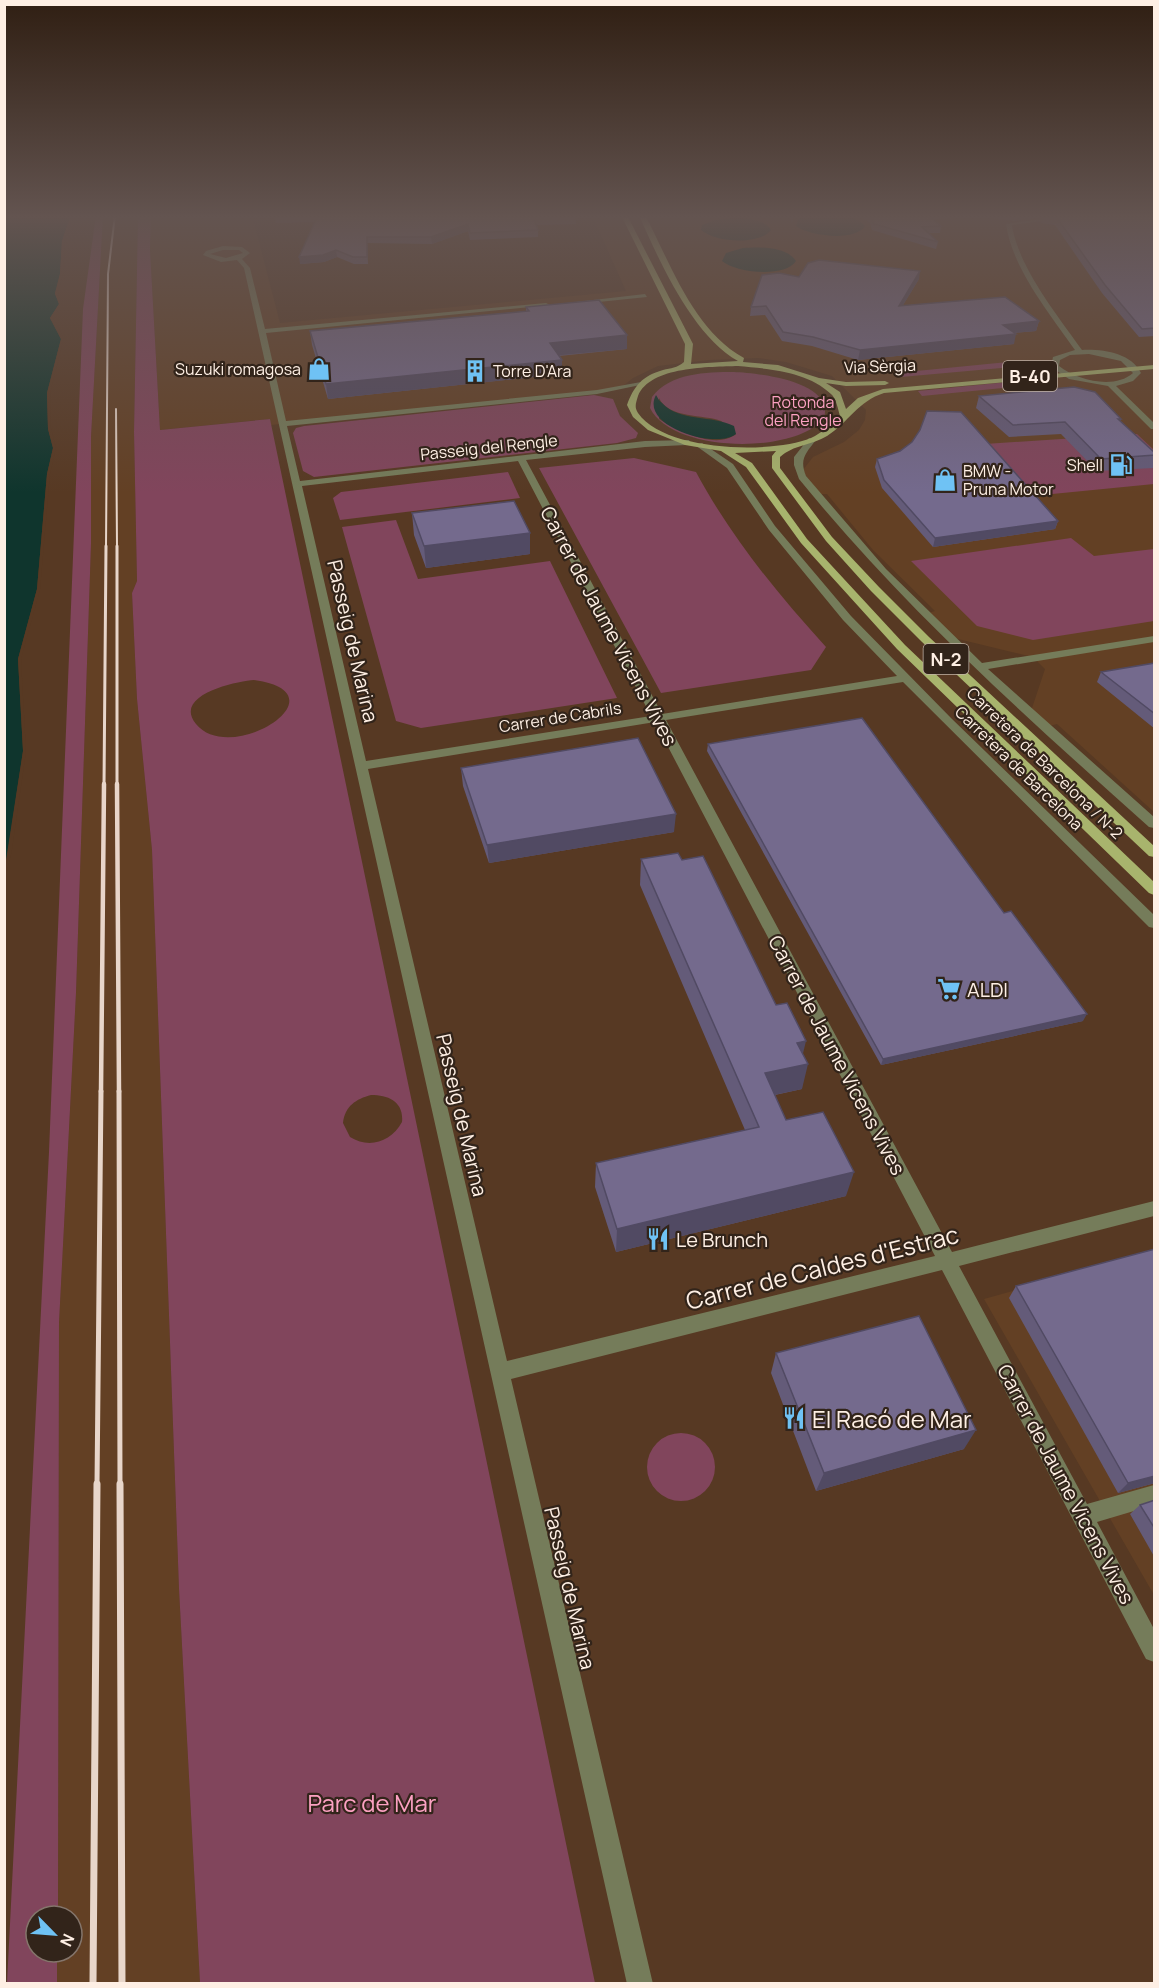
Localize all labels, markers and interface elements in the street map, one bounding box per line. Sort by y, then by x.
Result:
street label: Via Sèrgia [844,354,916,378]
shop icon: Suzuki romagosa [306,356,332,382]
place label: Suzuki romagosa [175,358,301,380]
building icon: Torre D'Ara [462,358,488,384]
place label: Torre D'Ara [493,360,571,382]
road number: B-40 [1003,361,1057,391]
park label: Rotonda del Rengle [764,391,842,431]
street label: Passeig del Rengle [419,429,559,465]
fuel station icon: Shell [1108,452,1134,478]
place label: Shell [1067,454,1103,476]
place label: BMW - Pruna Motor [963,460,1054,500]
shop icon: BMW - Pruna Motor [932,467,958,493]
street label: Carrer de Jaume Vicens Vives [534,501,684,751]
street label: Passeig de Marina [321,557,385,725]
road number: N-2 [924,644,968,674]
street label: Carretera de Barcelona / N-2 [963,683,1127,843]
street label: Carrer de Cabrils [497,696,623,738]
street label: Carretera de Barcelona [951,702,1087,834]
street label: Carrer de Jaume Vicens Vives [762,930,912,1180]
supermarket icon: ALDI [936,976,962,1002]
place label: ALDI [967,976,1008,1003]
street label: Passeig de Marina [430,1031,494,1199]
street label: Carrer de Caldes d'Estrac [682,1217,962,1317]
restaurant icon: Le Brunch [645,1226,671,1252]
place label: Le Brunch [676,1226,768,1253]
street label: Carrer de Jaume Vicens Vives [991,1359,1141,1609]
place label: El Racó de Mar [812,1402,972,1435]
restaurant icon: El Racó de Mar [781,1405,807,1431]
street label: Passeig de Marina [538,1504,602,1672]
park label: Parc de Mar [308,1786,437,1819]
north arrow [24,1904,84,1964]
text: N [55,1930,80,1950]

